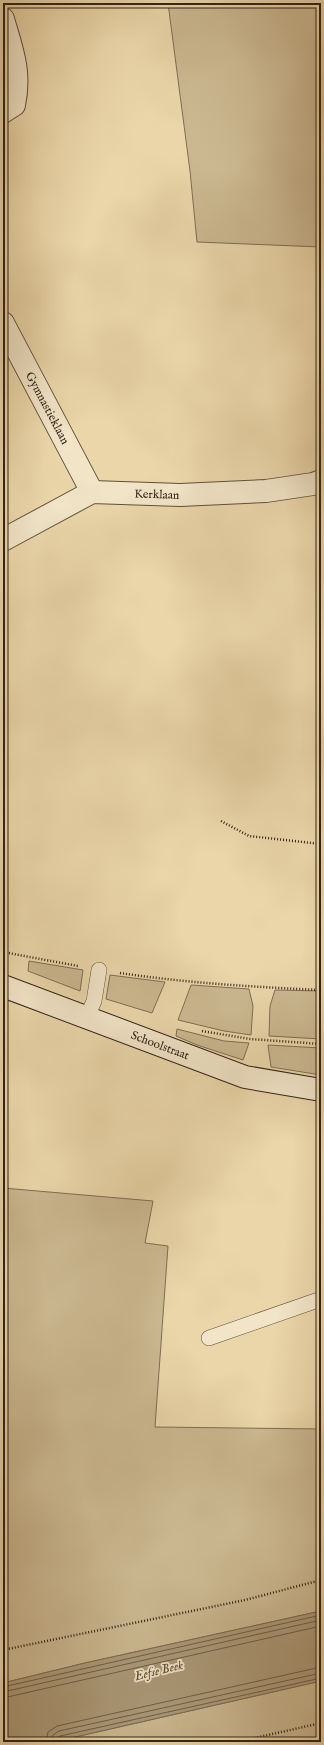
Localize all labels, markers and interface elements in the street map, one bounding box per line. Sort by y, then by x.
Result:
street label: Gymnastieklaan [22,369,73,447]
street label: Kerklaan [134,486,180,502]
street label: Schoolstraat [129,1027,191,1063]
water label: Eefse Beek [132,1657,186,1685]

